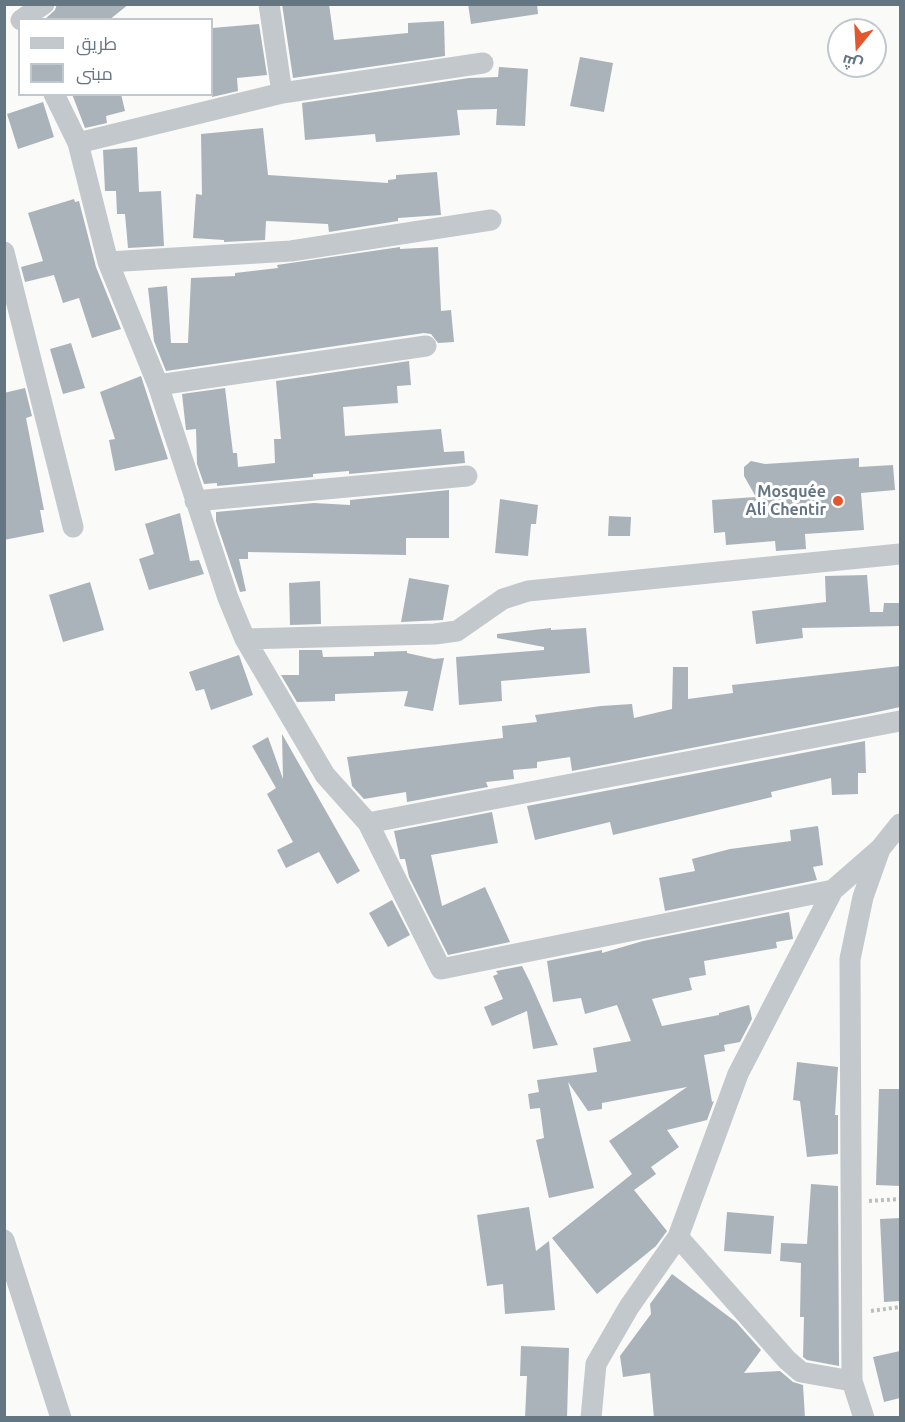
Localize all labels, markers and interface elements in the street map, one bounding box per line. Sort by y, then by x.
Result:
legend [18,18,213,96]
north arrow [827,18,887,78]
text: طريق [76,33,117,53]
text: ش [840,51,865,75]
text: مبنى [76,63,113,83]
place label: Mosquée Ali Chentir [746,482,826,520]
marker: Mosquée Ali Chentir [831,494,845,508]

